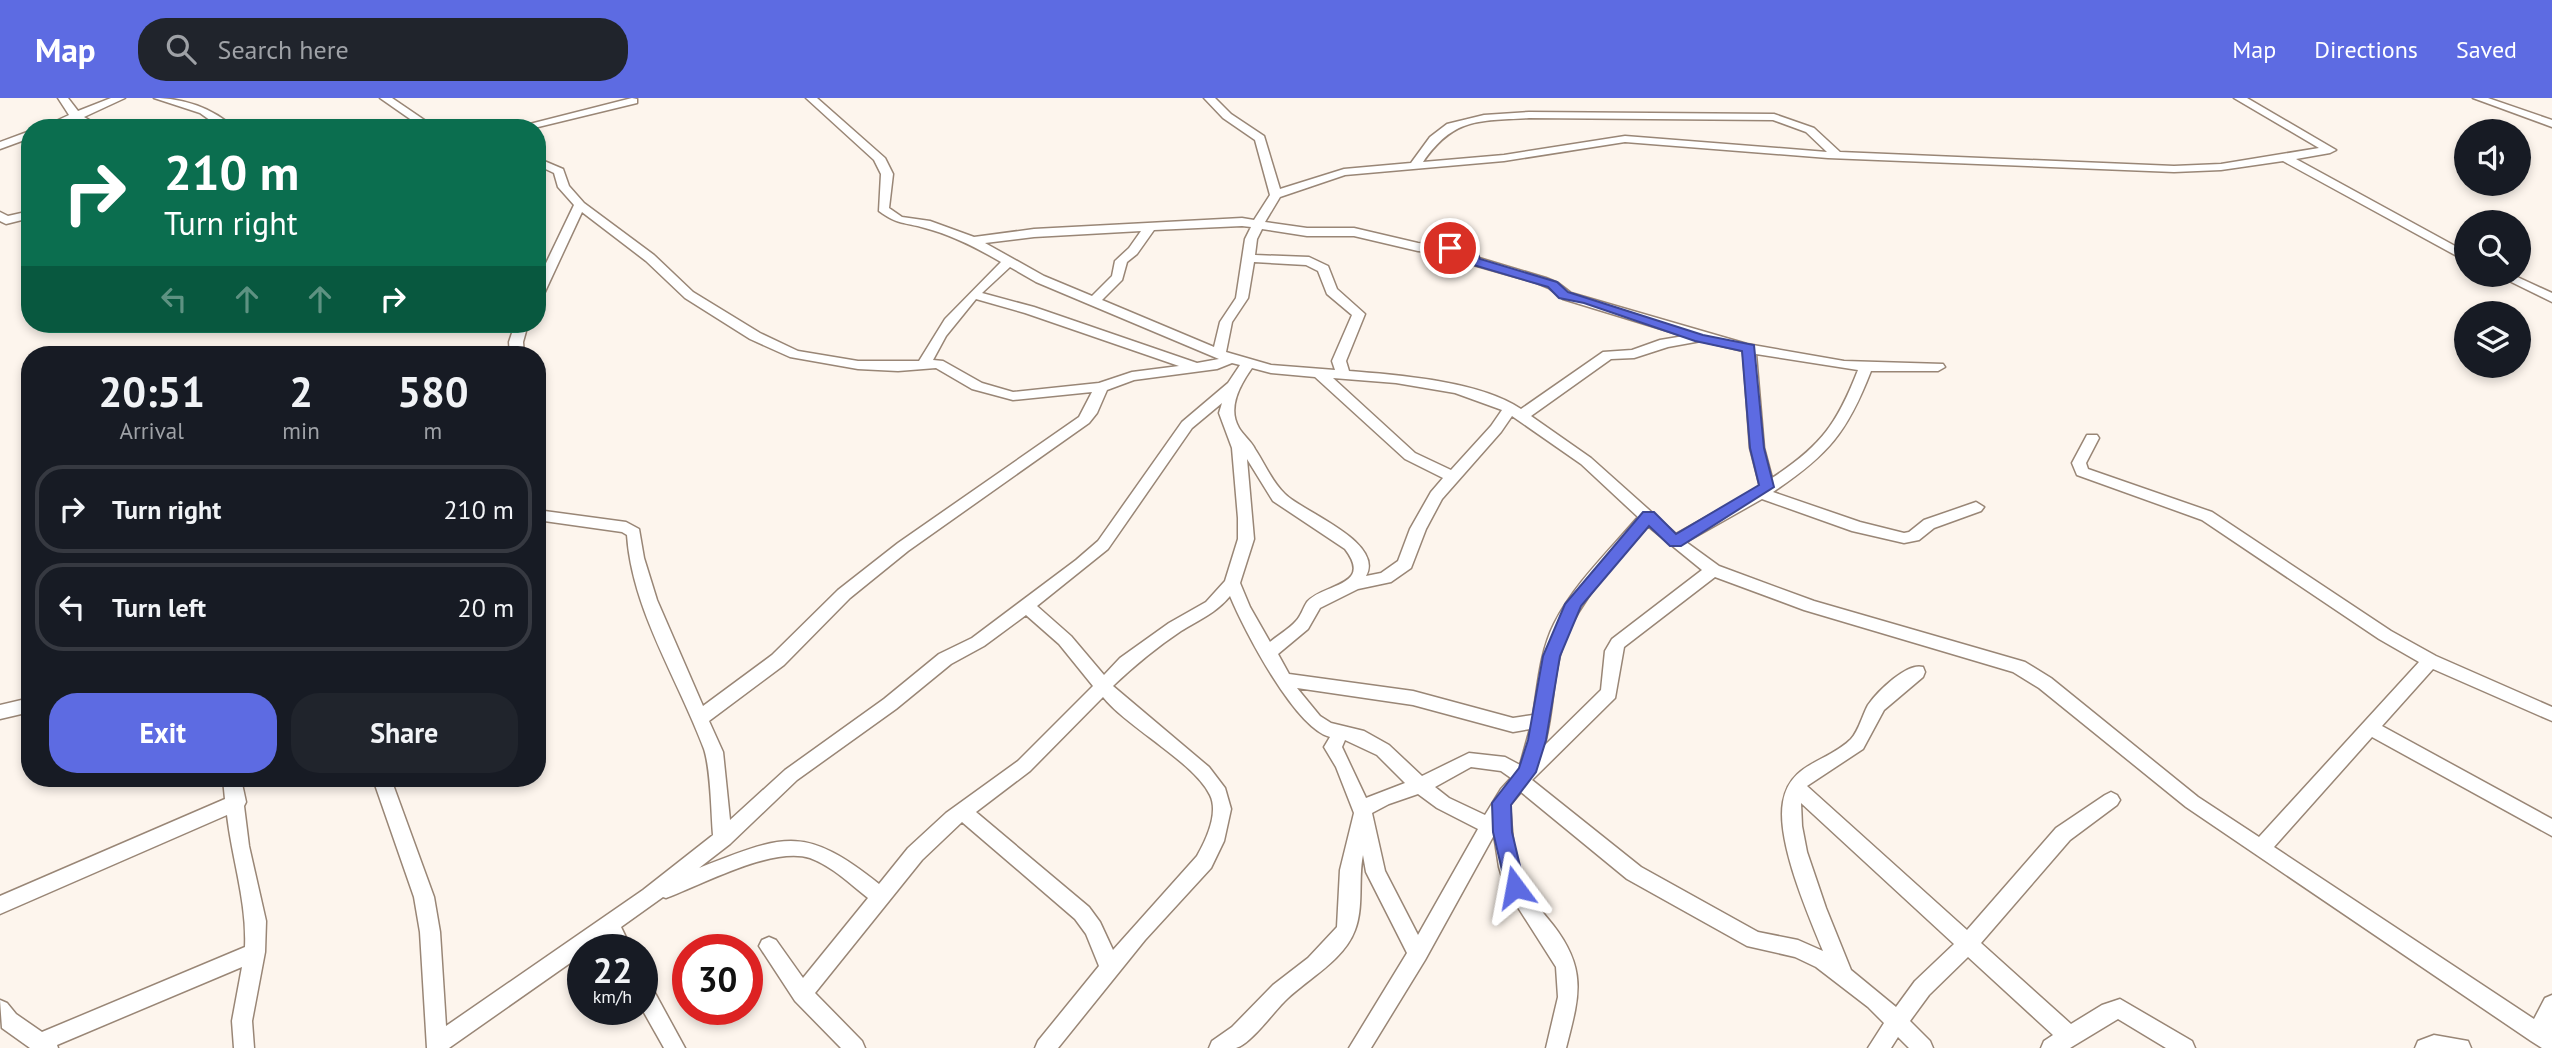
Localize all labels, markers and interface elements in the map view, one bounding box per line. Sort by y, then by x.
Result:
search box [138,18,628,81]
text: Map [35,28,96,71]
icon: search [162,30,200,68]
text: Search here [218,33,349,66]
text: Map [2232,34,2276,65]
text: Directions [2314,34,2418,65]
text: Saved [2456,34,2517,65]
map controls [2454,119,2531,378]
button: sound [2454,119,2531,196]
text: 210 m [164,140,299,204]
icon: right [49,147,140,238]
text: Turn right [164,202,298,244]
button: search [2454,210,2531,287]
pin [1420,218,1480,278]
icon: arrive [1431,229,1469,267]
icon: left [155,280,193,318]
icon: ahead [228,280,266,318]
icon: ahead [301,280,339,318]
icon: right [374,280,412,318]
button: layers [2454,301,2531,378]
text: 20:51 [98,364,205,419]
text: 2 [289,364,313,419]
text: 580 [397,364,469,419]
text: Arrival [119,416,184,445]
text: min [282,416,320,445]
text: m [424,416,442,445]
icon: right [53,490,91,528]
text: Turn right [112,493,221,526]
text: 210 m [443,493,514,526]
icon: left [53,588,91,626]
text: Turn left [112,591,206,624]
text: 20 m [458,591,514,624]
button: Exit [49,693,277,773]
button: Share [291,693,518,773]
position arrow [1478,850,1552,924]
speed limit sign: 30 [672,934,763,1025]
text: 22 [593,947,632,993]
text: km/h [593,985,632,1008]

